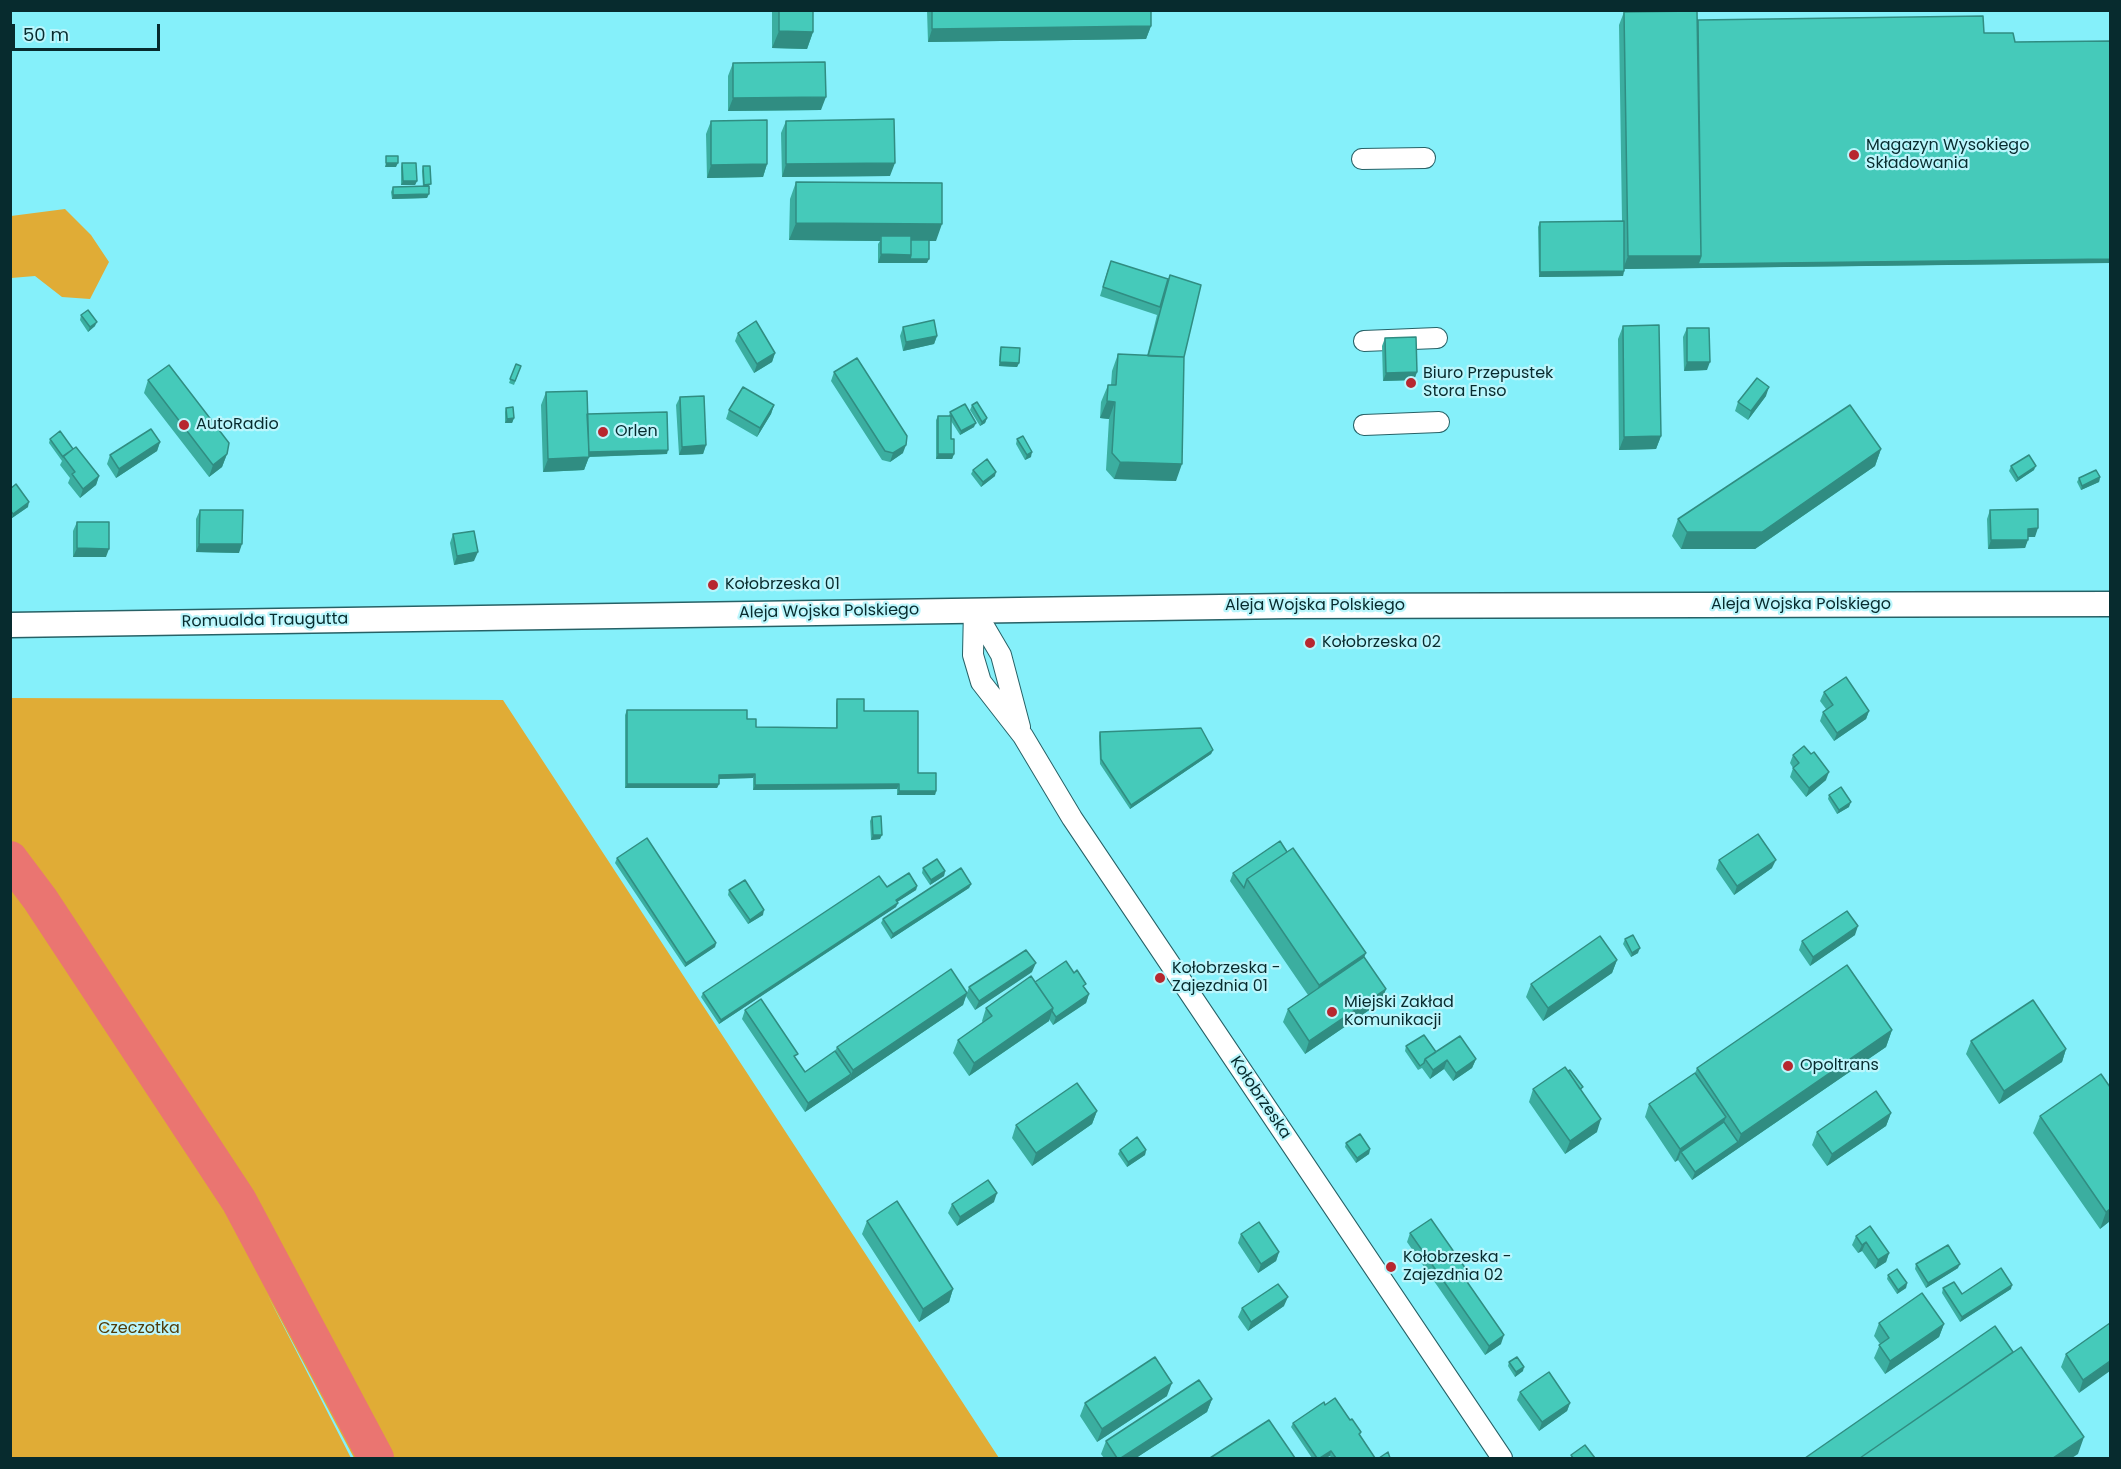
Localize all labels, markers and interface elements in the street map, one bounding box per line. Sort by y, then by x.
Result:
scale bar [15,12,164,50]
text: 50 m [23,22,69,47]
place label: Magazyn Wysokiego Składowania [1866,136,2029,174]
marker: Magazyn Wysokiego Składowania [1847,148,1861,162]
place label: Biuro Przepustek Stora Enso [1423,364,1553,402]
marker: Biuro Przepustek Stora Enso [1404,376,1418,390]
place label: AutoRadio [196,415,279,435]
marker: AutoRadio [177,418,191,432]
place label: Orlen [615,422,658,442]
marker: Orlen [596,425,610,439]
place label: Kołobrzeska 01 [725,575,840,595]
marker: Kołobrzeska 01 [706,578,720,592]
street label: Aleja Wojska Polskiego [1711,595,1891,615]
street label: Aleja Wojska Polskiego [1225,596,1405,616]
street label: Aleja Wojska Polskiego [739,601,919,623]
street label: Romualda Traugutta [182,610,348,632]
place label: Kołobrzeska 02 [1322,633,1441,653]
marker: Kołobrzeska 02 [1303,636,1317,650]
place label: Kołobrzeska - Zajezdnia 01 [1172,959,1281,997]
marker: Kołobrzeska - Zajezdnia 01 [1153,971,1167,985]
place label: Miejski Zakład Komunikacji [1344,993,1454,1031]
marker: Miejski Zakład Komunikacji [1325,1005,1339,1019]
street label: Kołobrzeska [1225,1053,1295,1143]
place label: Opoltrans [1800,1056,1879,1076]
marker: Opoltrans [1781,1059,1795,1073]
place label: Kołobrzeska - Zajezdnia 02 [1403,1248,1512,1286]
marker: Kołobrzeska - Zajezdnia 02 [1384,1260,1398,1274]
park label: Czeczotka [98,1319,180,1339]

